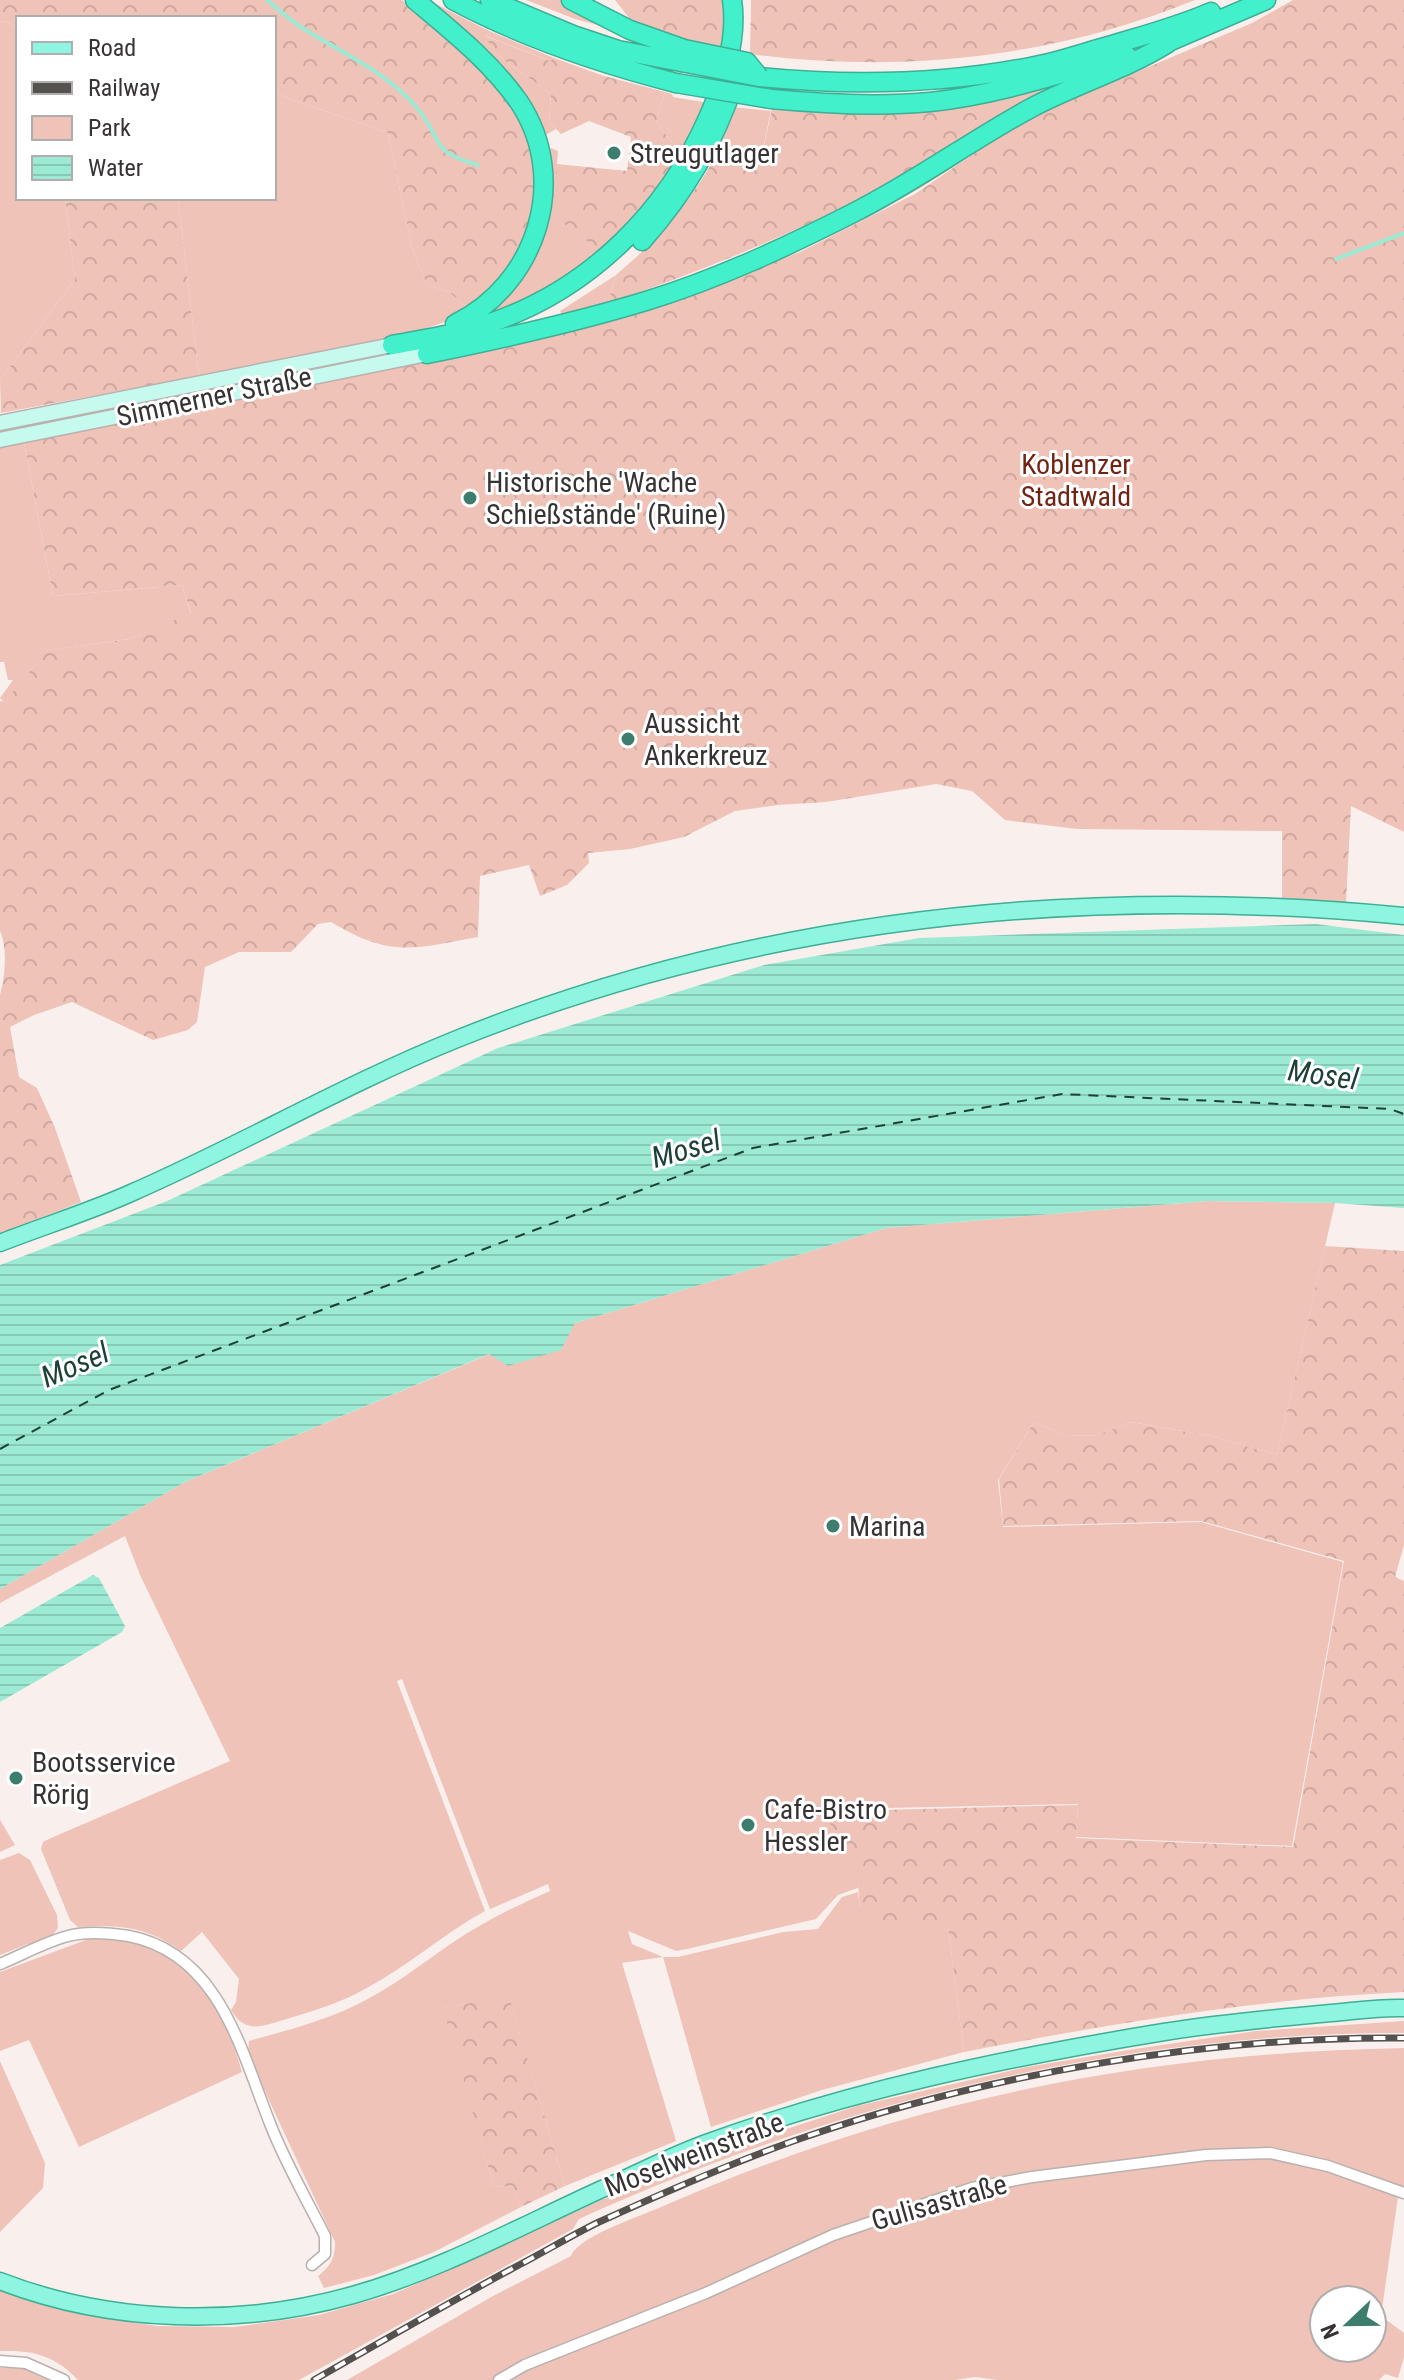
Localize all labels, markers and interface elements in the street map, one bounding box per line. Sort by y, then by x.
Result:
legend [16,16,276,200]
text: Road [88,34,136,62]
text: Railway [88,74,160,102]
text: Park [88,114,131,142]
place label: Streugutlager [630,137,779,170]
marker: Streugutlager [605,144,623,162]
text: Water [88,154,143,182]
street label: Simmerner Straße [114,360,315,433]
park label: Koblenzer Stadtwald [1021,448,1131,513]
place label: Historische 'Wache Schießstände' (Ruine) [486,466,727,531]
marker: Historische 'Wache Schießstände' (Ruine) [461,489,479,507]
place label: Aussicht Ankerkreuz [644,707,768,772]
marker: Aussicht Ankerkreuz [619,730,637,748]
water label: Mosel [1286,1052,1361,1097]
water label: Mosel [647,1122,725,1175]
water label: Mosel [36,1335,114,1394]
place label: Marina [849,1510,926,1543]
marker: Marina [824,1517,842,1535]
place label: Bootsservice Rörig [32,1746,176,1811]
marker: Bootsservice Rörig [7,1769,25,1787]
place label: Cafe-Bistro Hessler [764,1793,887,1858]
marker: Cafe-Bistro Hessler [739,1816,757,1834]
street label: Moselweinstraße [600,2105,788,2204]
street label: Gulisastraße [868,2167,1011,2238]
north arrow [1308,2284,1388,2364]
text: N [1316,2320,1344,2342]

